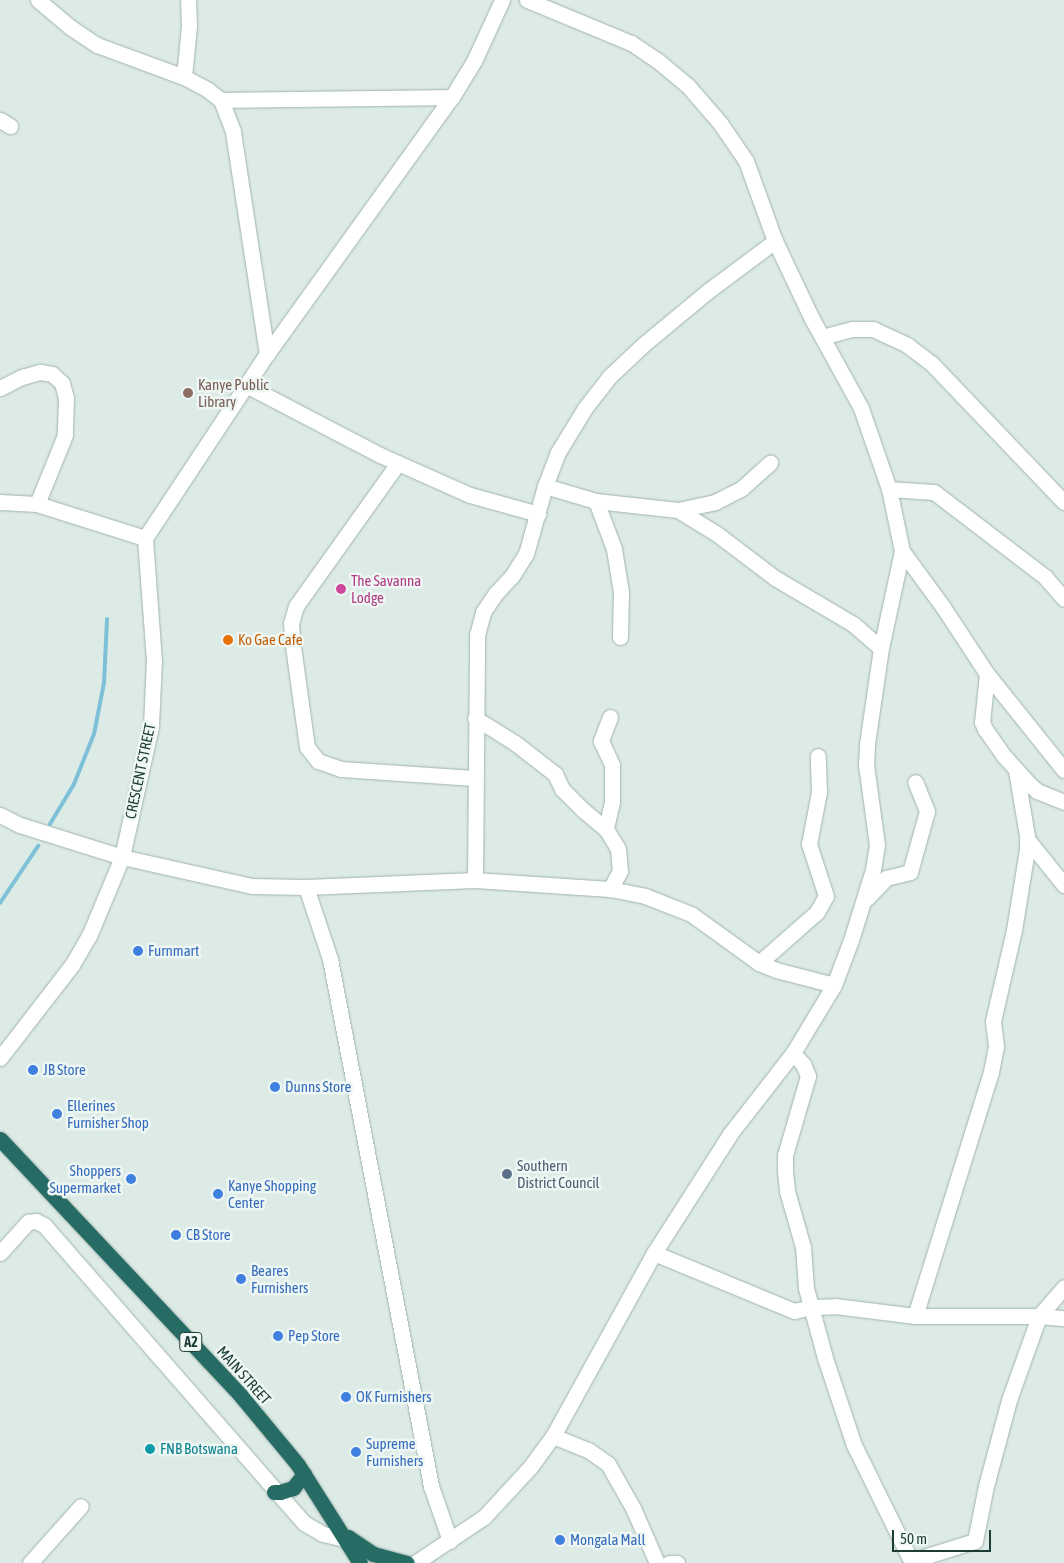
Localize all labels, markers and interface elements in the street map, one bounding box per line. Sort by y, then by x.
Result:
place label: Kanye Public Library [198,375,269,410]
marker: Kanye Public Library [182,387,194,399]
place label: The Savanna Lodge [351,571,421,606]
marker: The Savanna Lodge [335,583,347,595]
place label: Ko Gae Cafe [238,631,303,649]
marker: Ko Gae Cafe [222,634,234,646]
street label: CRESCENT STREET [121,722,159,820]
place label: Furnmart [148,942,199,960]
marker: Furnmart [132,945,144,957]
place label: JB Store [43,1061,86,1079]
marker: JB Store [27,1064,39,1076]
place label: Dunns Store [285,1078,351,1096]
marker: Dunns Store [269,1081,281,1093]
place label: Ellerines Furnisher Shop [67,1096,149,1131]
marker: Ellerines Furnisher Shop [51,1108,63,1120]
place label: Southern District Council [517,1156,600,1191]
place label: Shoppers Supermarket [49,1161,121,1196]
marker: Southern District Council [501,1168,513,1180]
marker: Shoppers Supermarket [125,1173,137,1185]
place label: Kanye Shopping Center [228,1176,316,1211]
marker: Kanye Shopping Center [212,1188,224,1200]
place label: CB Store [186,1226,231,1244]
marker: CB Store [170,1229,182,1241]
place label: Beares Furnishers [251,1261,308,1296]
marker: Beares Furnishers [235,1273,247,1285]
place label: Pep Store [288,1327,340,1345]
road number: A2 [178,1330,204,1354]
marker: Pep Store [272,1330,284,1342]
street label: MAIN STREET [213,1342,275,1408]
place label: OK Furnishers [356,1388,432,1406]
marker: OK Furnishers [340,1391,352,1403]
place label: Supreme Furnishers [366,1434,423,1469]
place label: FNB Botswana [160,1440,238,1458]
marker: FNB Botswana [144,1443,156,1455]
marker: Supreme Furnishers [350,1446,362,1458]
scale bar [894,1520,993,1552]
text: 50 m [900,1530,927,1547]
place label: Mongala Mall [570,1531,645,1549]
marker: Mongala Mall [554,1534,566,1546]

